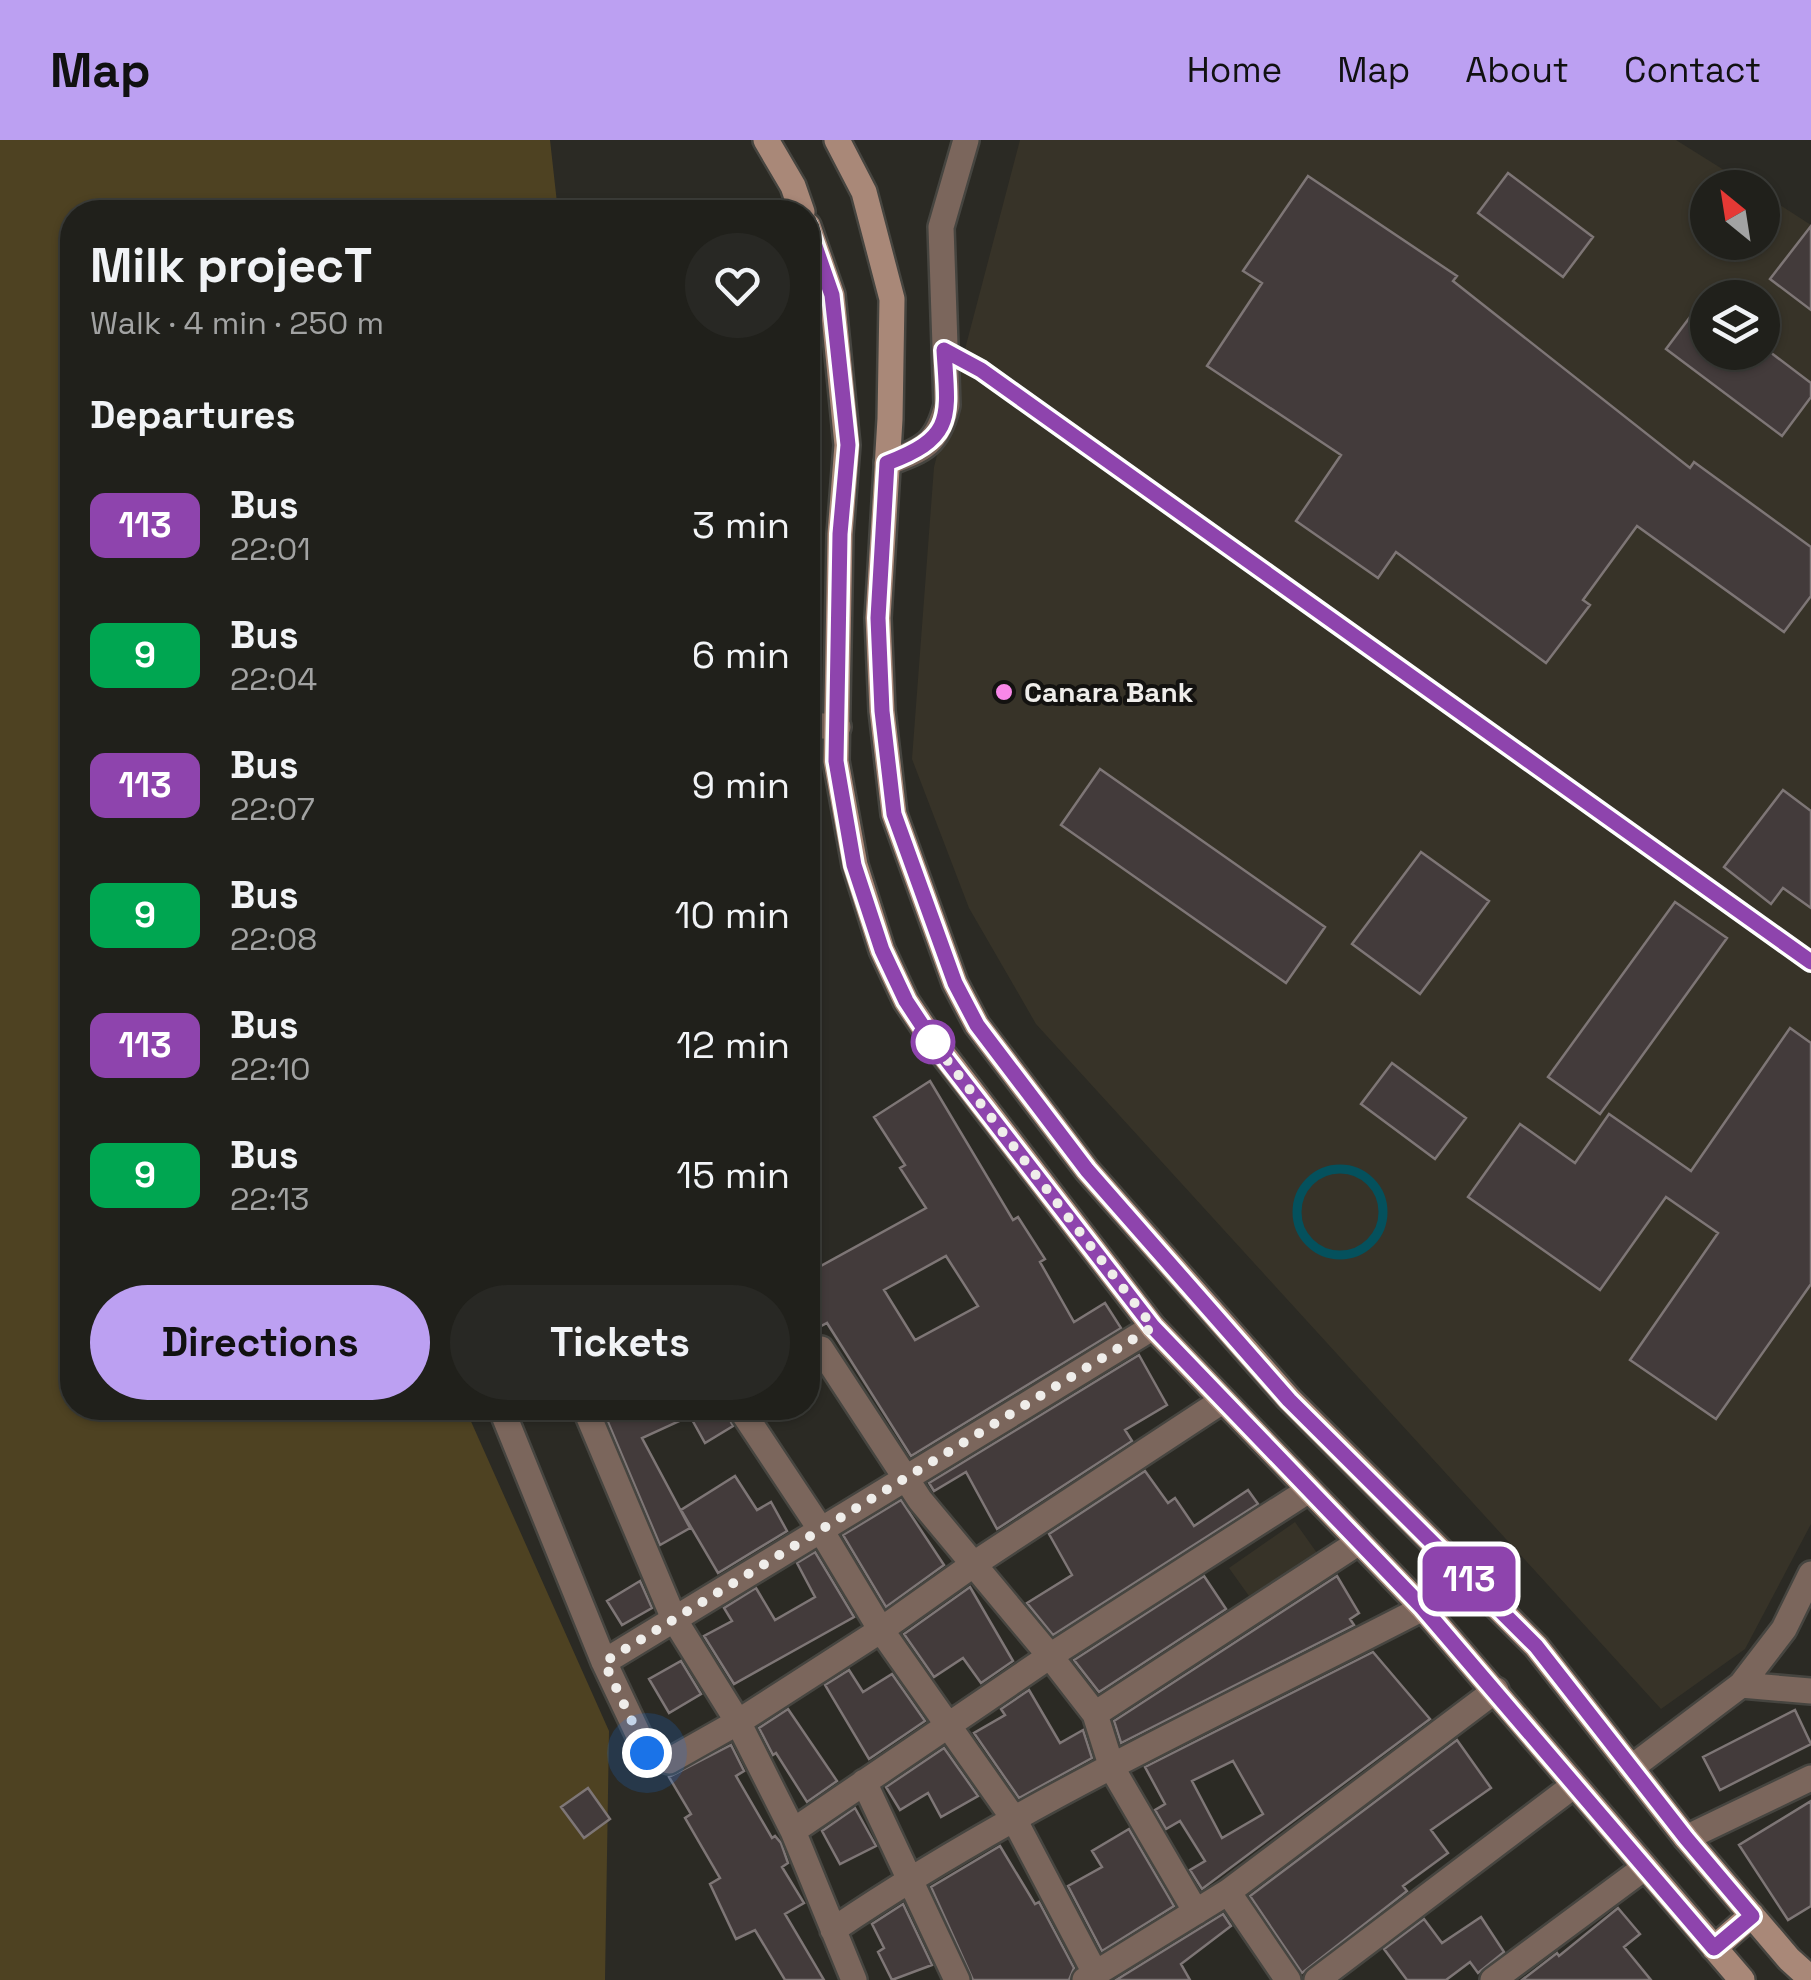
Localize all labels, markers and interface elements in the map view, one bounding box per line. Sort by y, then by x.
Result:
text: Map [50,40,151,101]
text: Home [1187,48,1282,92]
text: Map [1337,48,1410,92]
text: About [1465,48,1569,92]
text: Contact [1624,48,1761,92]
north arrow [1690,170,1780,260]
map controls [1690,170,1780,370]
button: heart [685,233,790,338]
text: Milk projecT [90,235,372,296]
button: layers [1690,280,1780,370]
text: Walk · 4 min · 250 m [90,303,384,343]
text: Departures [90,391,295,439]
text: Bus [230,481,299,529]
text: 3 min [692,501,790,549]
text: 113 [119,503,171,547]
text: 22:01 [230,529,311,569]
text: Bus [230,611,299,659]
text: 6 min [692,631,790,679]
text: 9 [134,633,156,677]
text: 22:04 [230,659,317,699]
place label: Canara Bank [1024,674,1194,710]
marker: Canara Bank [993,681,1015,703]
text: Bus [230,741,299,789]
text: 9 min [692,761,790,809]
text: 113 [119,763,171,807]
text: 22:07 [230,789,315,829]
text: Bus [230,871,299,919]
text: 10 min [675,891,790,939]
text: 9 [134,893,156,937]
text: 22:08 [230,919,317,959]
text: Bus [230,1001,299,1049]
text: 12 min [676,1021,790,1069]
unlabelled marker [912,1021,954,1063]
text: 113 [119,1023,171,1067]
text: 22:10 [230,1049,311,1089]
text: Bus [230,1131,299,1179]
text: 15 min [676,1151,790,1199]
text: 9 [134,1153,156,1197]
text: 22:13 [230,1179,309,1219]
button: Directions [90,1285,430,1400]
button: Tickets [450,1285,790,1400]
line badge: 113 [1412,1546,1526,1612]
text: 113 [1443,1557,1495,1601]
your location [622,1728,672,1778]

